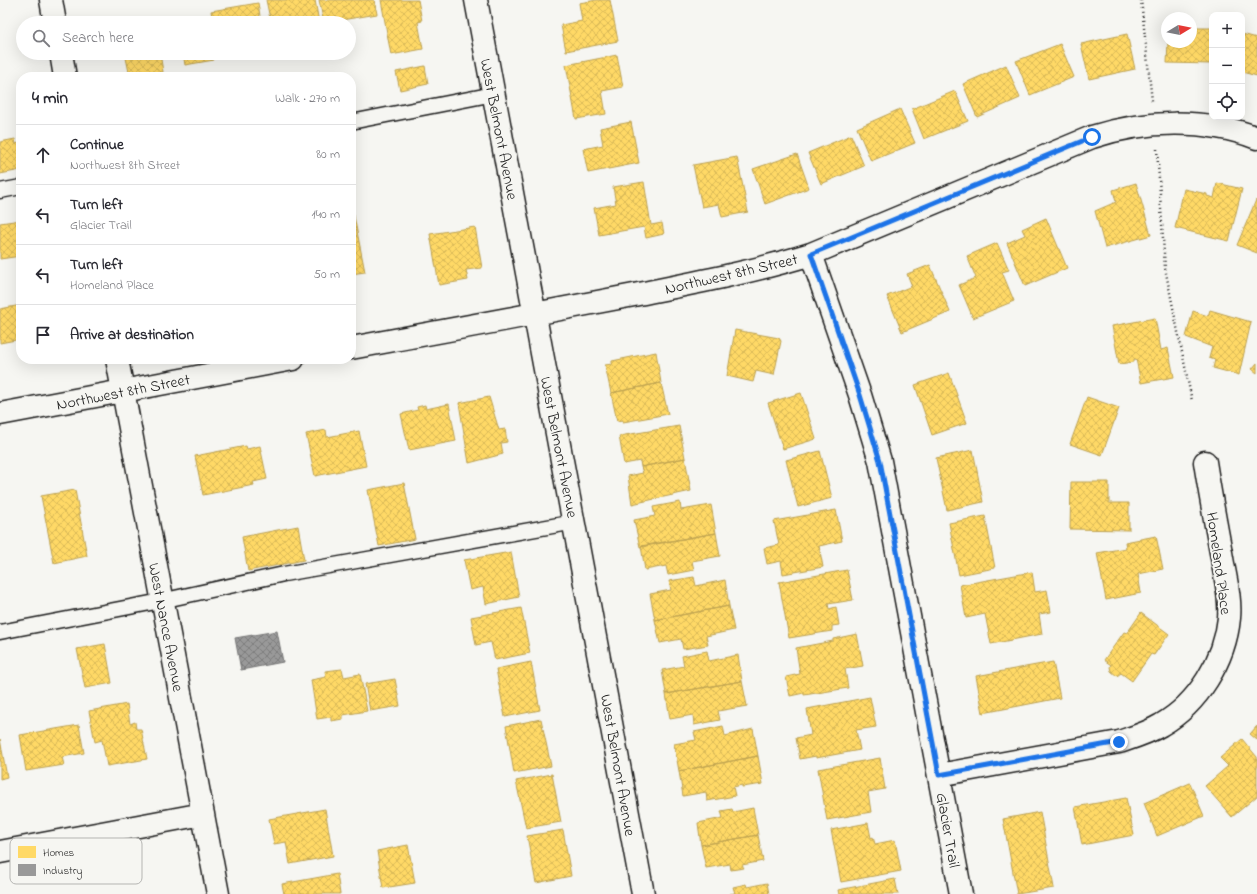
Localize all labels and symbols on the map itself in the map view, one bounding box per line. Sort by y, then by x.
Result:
north arrow [1161,12,1197,48]
street label: West Belmont Avenue [473,57,524,203]
route start [1083,128,1101,146]
street label: Northwest 8th Street [663,248,801,302]
street label: Northwest 8th Street [55,368,193,418]
street label: West Belmont Avenue [533,375,584,521]
street label: Homeland Place [1199,510,1237,617]
street label: West Nance Avenue [141,561,189,695]
street label: West Belmont Avenue [593,693,641,839]
route end [1110,733,1128,751]
street label: Glacier Trail [929,791,965,870]
legend [10,838,142,884]
text: Homes [43,845,75,861]
text: Industry [43,863,82,880]

